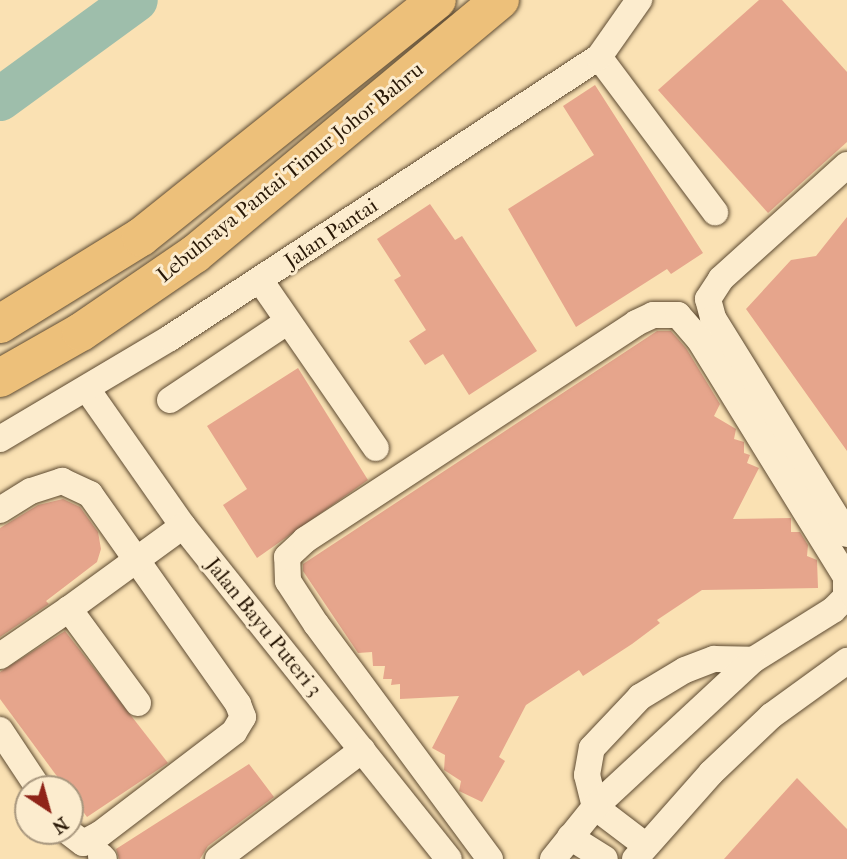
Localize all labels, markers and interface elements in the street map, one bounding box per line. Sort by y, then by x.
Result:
street label: Lebuhraya Pantai Timur Johor Bahru [152,57,428,287]
street label: Jalan Pantai [280,193,382,273]
street label: Jalan Bayu Puteri 3 [201,553,327,701]
north arrow [14,775,84,845]
text: N [48,812,72,839]

